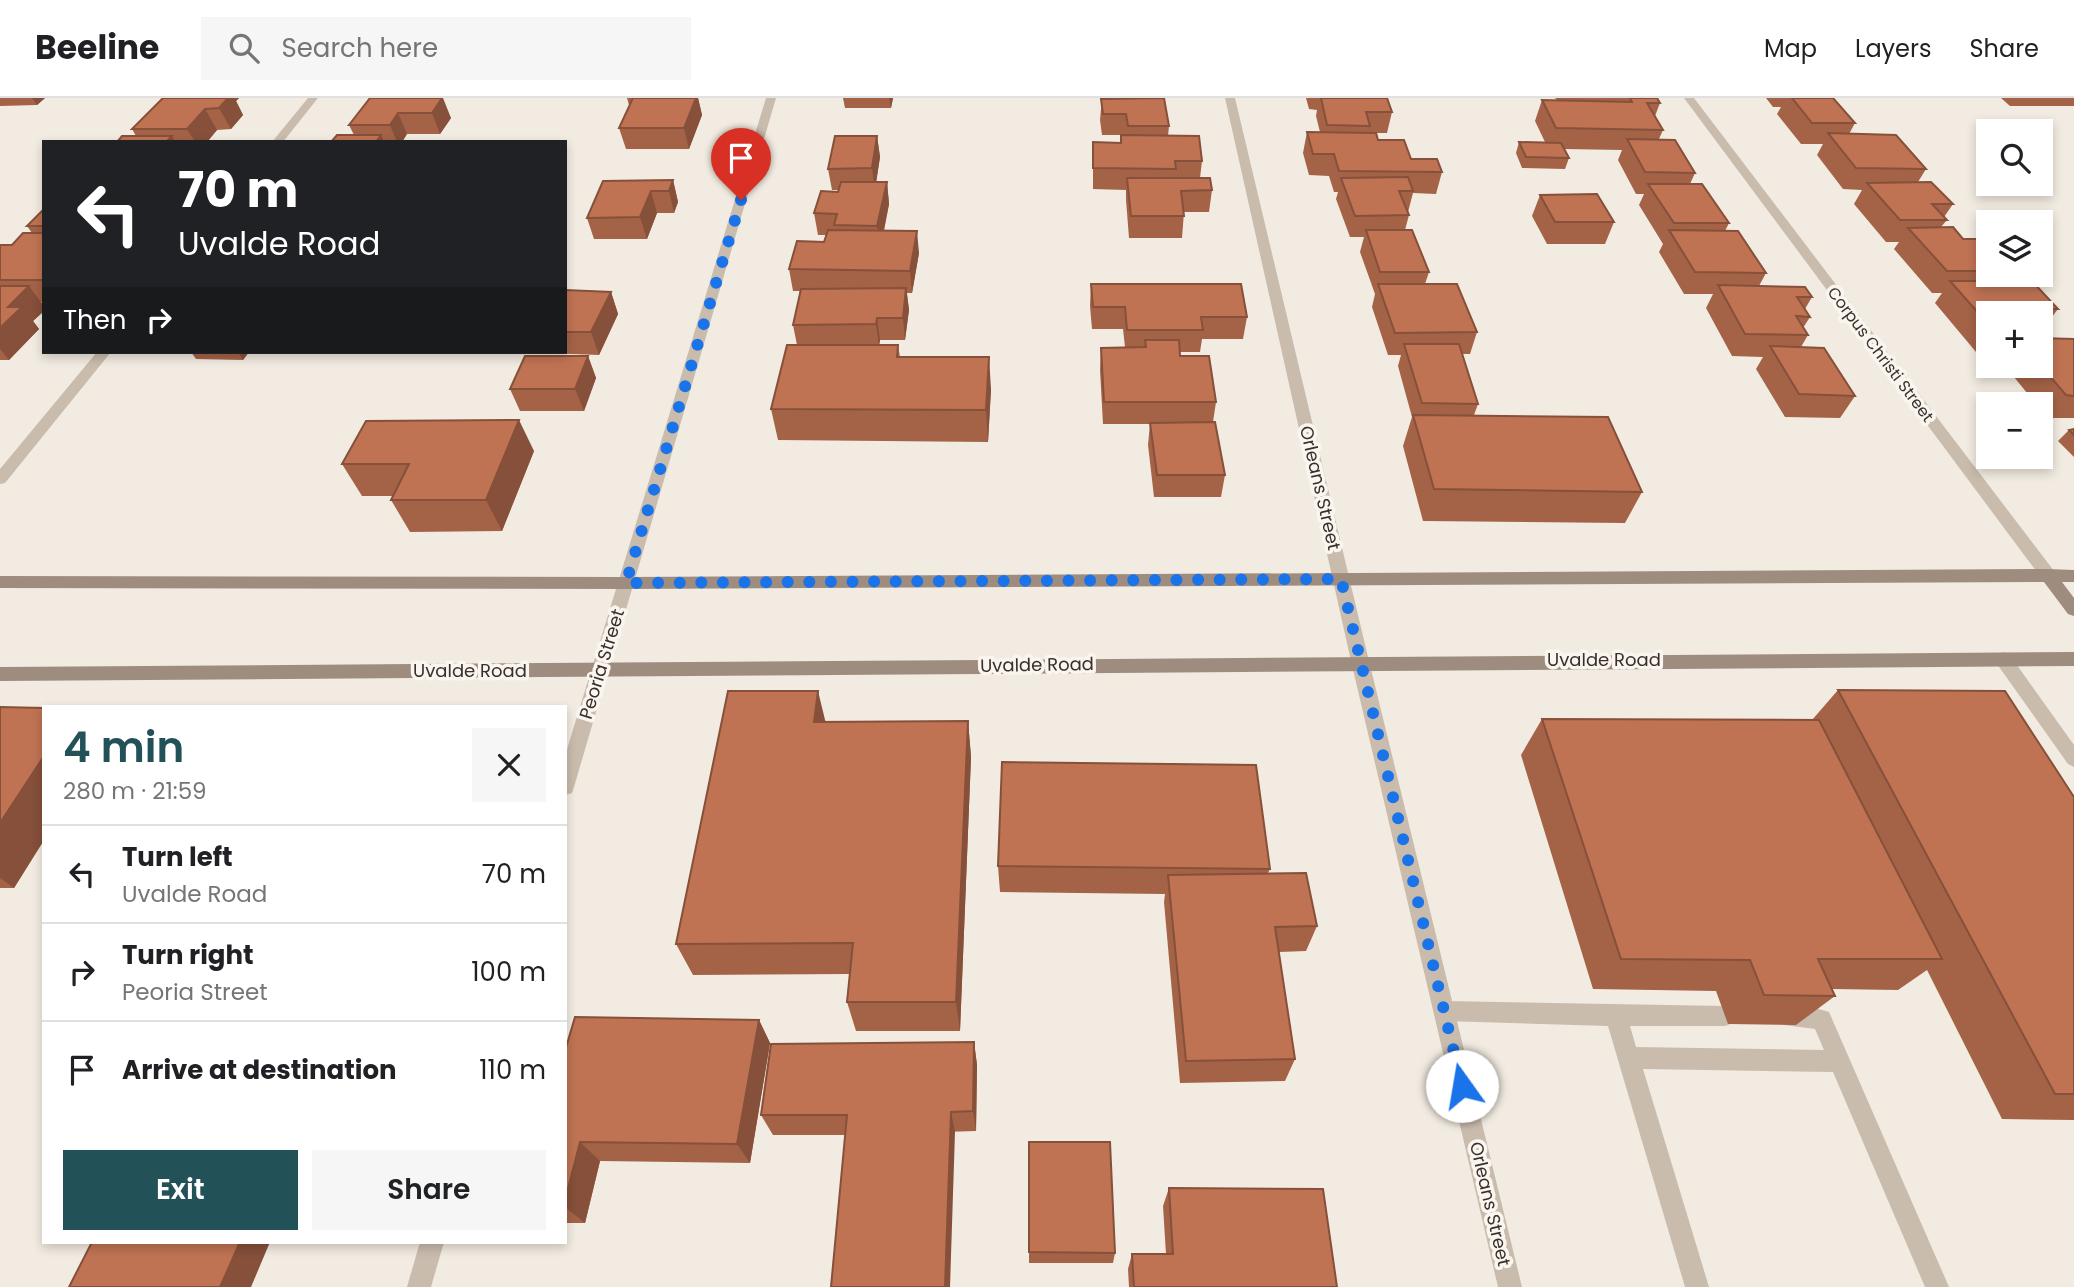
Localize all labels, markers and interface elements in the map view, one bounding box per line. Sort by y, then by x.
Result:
search box [201,17,691,80]
text: Beeline [35,24,159,71]
icon: search [225,29,263,67]
text: Search here [281,30,438,66]
text: Map [1764,32,1817,65]
text: Layers [1855,32,1931,65]
text: Share [1969,32,2039,65]
map controls [1976,119,2053,469]
button: search [1976,119,2053,196]
pin [711,128,771,200]
icon: arrive [722,139,760,177]
text: 70 m [178,156,298,224]
icon: left [63,168,154,259]
button: layers [1976,210,2053,287]
text: Uvalde Road [178,221,380,266]
street label: Corpus Christi Street [1822,282,1939,427]
icon: right [140,301,178,339]
button: + [1976,301,2053,378]
text: Then [63,302,126,338]
button: − [1976,392,2053,469]
street label: Orleans Street [1294,423,1347,553]
street label: Peoria Street [573,606,630,722]
street label: Uvalde Road [1547,647,1661,672]
street label: Uvalde Road [980,651,1094,678]
street label: Uvalde Road [413,658,527,683]
text: 4 min [63,718,184,777]
button: close [472,728,546,802]
text: 280 m · 21:59 [63,775,207,807]
text: Turn left [122,839,233,875]
icon: left [63,855,101,893]
text: 70 m [482,856,546,892]
text: Uvalde Road [122,878,267,910]
text: Turn right [122,937,254,973]
icon: right [63,953,101,991]
text: 100 m [471,954,546,990]
text: Peoria Street [122,976,268,1008]
position arrow [1425,1049,1499,1123]
icon: arrive [63,1051,101,1089]
text: Arrive at destination [122,1052,397,1088]
text: 110 m [479,1052,546,1088]
street label: Orleans Street [1464,1139,1517,1269]
button: Exit [63,1150,298,1230]
button: Share [312,1150,546,1230]

